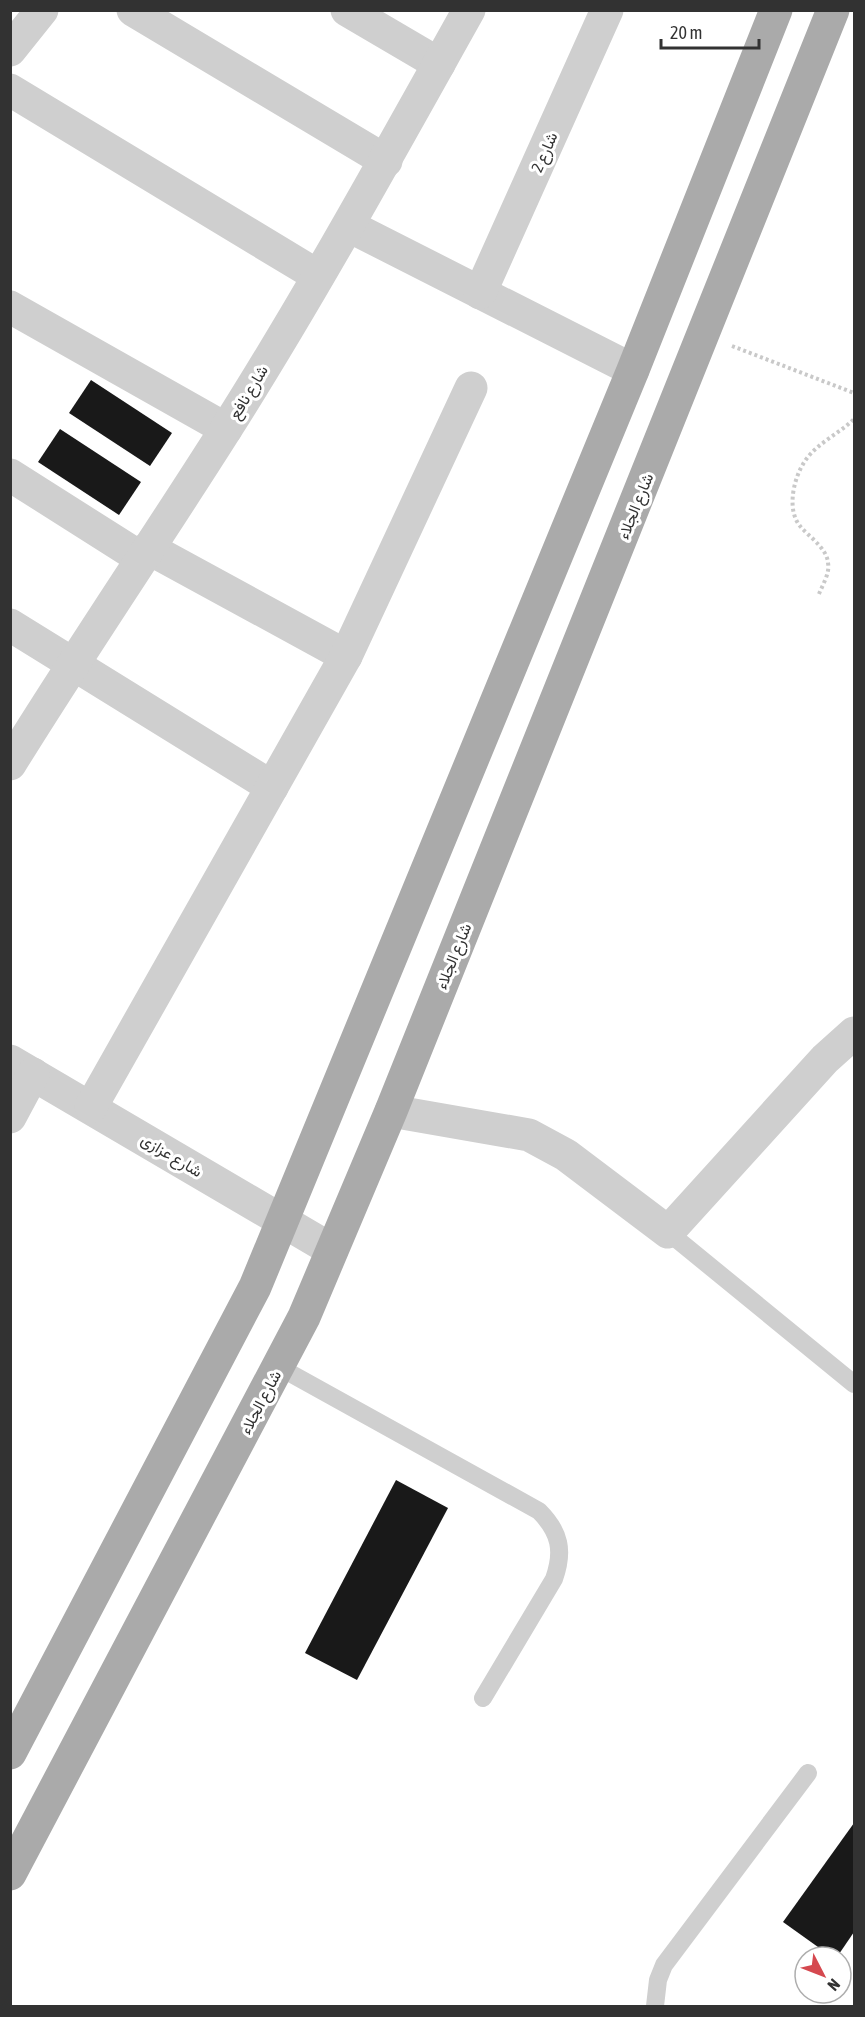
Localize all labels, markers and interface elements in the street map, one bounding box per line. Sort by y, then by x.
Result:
scale bar [661,12,758,50]
text: 20 m [670,22,702,43]
street label: شارع 2 [527,129,563,176]
street label: شارع نافع [225,362,274,424]
street label: شارع الجلاء [614,470,659,543]
street label: شارع الجلاء [432,920,477,993]
street label: شارع عزازى [137,1130,206,1183]
street label: شارع الجلاء [236,1367,287,1438]
north arrow [793,1945,853,2005]
text: N [824,1976,844,1995]

